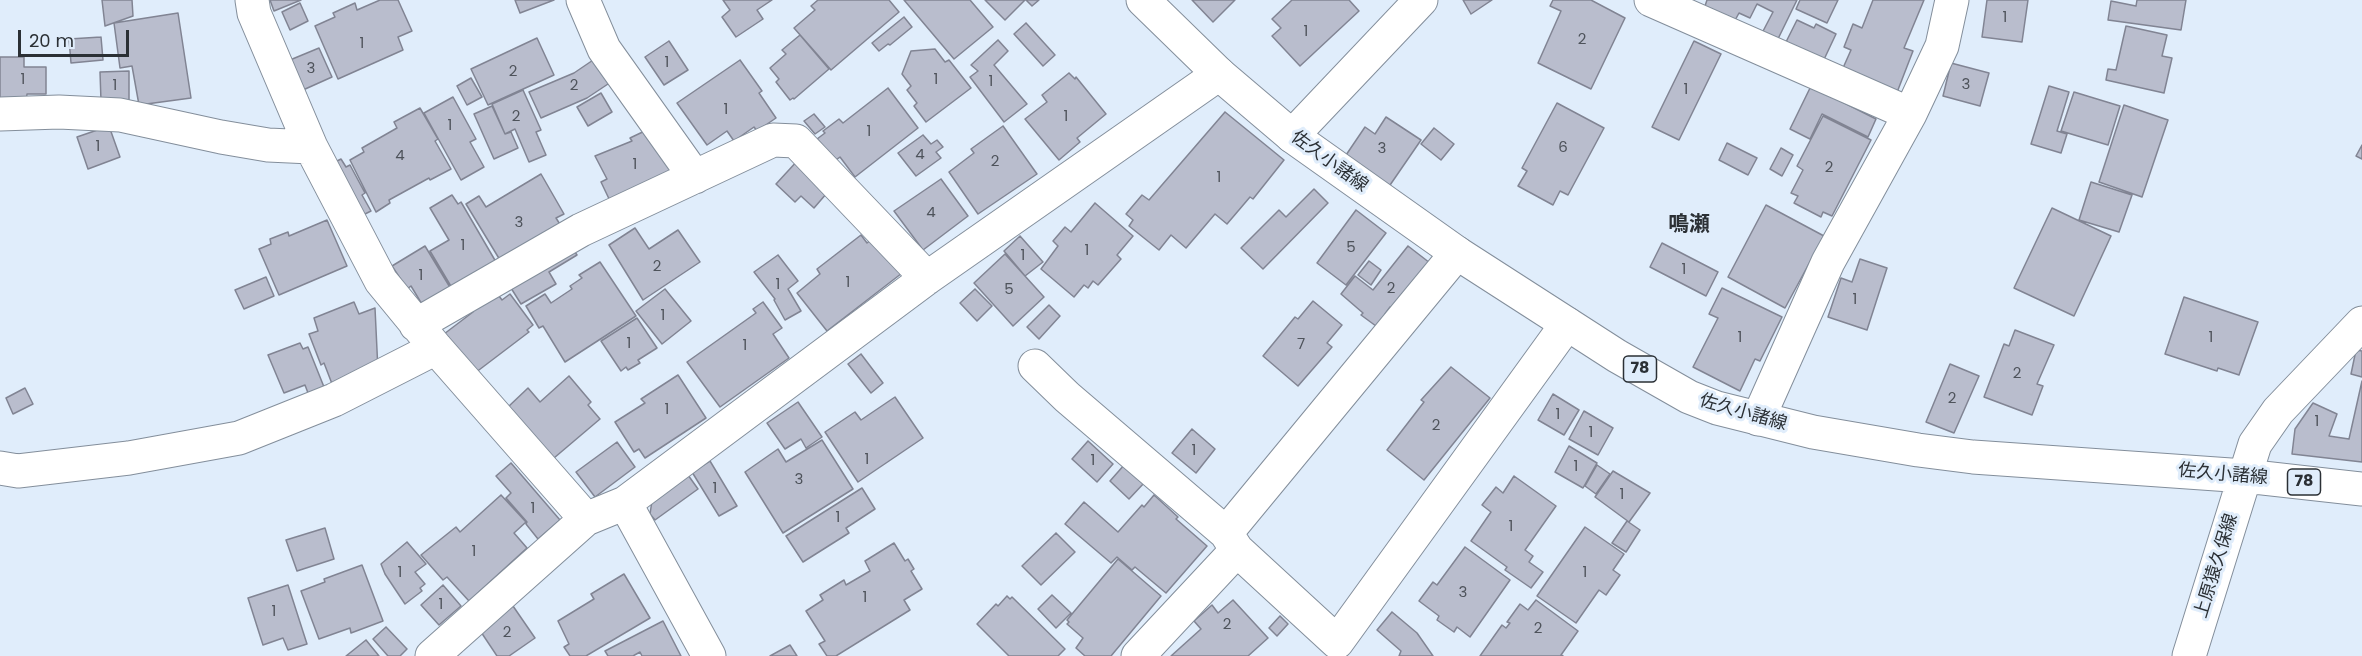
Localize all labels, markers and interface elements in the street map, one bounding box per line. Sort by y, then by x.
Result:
house number: 1 [2003,9,2007,27]
scale bar [21,18,132,56]
house number: 1 [1304,23,1308,41]
text: 20 m [29,28,74,53]
house number: 2 [1578,31,1586,49]
house number: 1 [360,35,364,53]
house number: 1 [665,54,669,72]
house number: 3 [307,60,315,78]
house number: 2 [509,63,517,81]
house number: 1 [21,71,25,89]
house number: 1 [934,71,938,89]
house number: 1 [989,73,993,91]
house number: 3 [1962,76,1970,94]
house number: 1 [113,77,117,95]
house number: 2 [570,77,578,95]
house number: 1 [1684,81,1688,99]
house number: 1 [724,101,728,119]
house number: 2 [512,108,520,126]
house number: 1 [1064,108,1068,126]
house number: 1 [448,117,452,135]
house number: 1 [867,123,871,141]
street label: 佐久小諸線 [1286,127,1372,197]
house number: 1 [96,138,100,156]
house number: 6 [1558,139,1568,157]
house number: 3 [1378,140,1386,158]
house number: 4 [915,146,925,164]
house number: 4 [395,147,405,165]
house number: 2 [991,153,999,171]
house number: 1 [633,156,637,174]
house number: 2 [1825,159,1833,177]
house number: 1 [1217,169,1221,187]
house number: 4 [926,204,936,222]
district label: 鳴瀬 [1668,213,1710,239]
house number: 3 [515,214,523,232]
house number: 1 [461,237,465,255]
house number: 5 [1346,239,1356,257]
house number: 1 [1085,242,1089,260]
house number: 1 [1021,247,1025,265]
house number: 2 [653,258,661,276]
house number: 1 [1682,261,1686,279]
house number: 1 [419,267,423,285]
house number: 1 [846,274,850,292]
house number: 1 [776,276,780,294]
house number: 2 [1387,280,1395,298]
house number: 5 [1004,281,1014,299]
house number: 1 [1853,291,1857,309]
house number: 1 [661,307,665,325]
house number: 1 [1738,329,1742,347]
house number: 1 [2209,329,2213,347]
house number: 1 [627,335,631,353]
house number: 7 [1297,336,1305,354]
house number: 1 [743,337,747,355]
road number: 78 [1624,356,1656,382]
house number: 2 [2013,365,2021,383]
street label: 佐久小諸線 [1697,390,1789,436]
house number: 2 [1948,390,1956,408]
house number: 1 [665,401,669,419]
house number: 1 [1556,406,1560,424]
house number: 1 [2315,413,2319,431]
house number: 2 [1432,417,1440,435]
house number: 1 [1589,424,1593,442]
house number: 1 [1192,442,1196,460]
house number: 1 [865,451,869,469]
house number: 1 [1091,452,1095,470]
house number: 1 [1574,458,1578,476]
street label: 佐久小諸線 [2177,460,2269,490]
road number: 78 [2288,469,2320,495]
house number: 3 [795,471,803,489]
house number: 1 [713,480,717,498]
house number: 1 [1620,486,1624,504]
house number: 1 [531,500,535,518]
house number: 1 [836,509,840,527]
street label: 上原猿久保線 [2191,511,2243,621]
house number: 1 [1509,518,1513,536]
house number: 1 [472,543,476,561]
house number: 1 [398,564,402,582]
house number: 1 [1583,564,1587,582]
house number: 3 [1459,584,1467,602]
house number: 1 [863,589,867,607]
house number: 1 [439,596,443,614]
house number: 1 [272,603,276,621]
house number: 2 [1223,616,1231,634]
house number: 2 [1534,620,1542,638]
house number: 2 [503,624,511,642]

